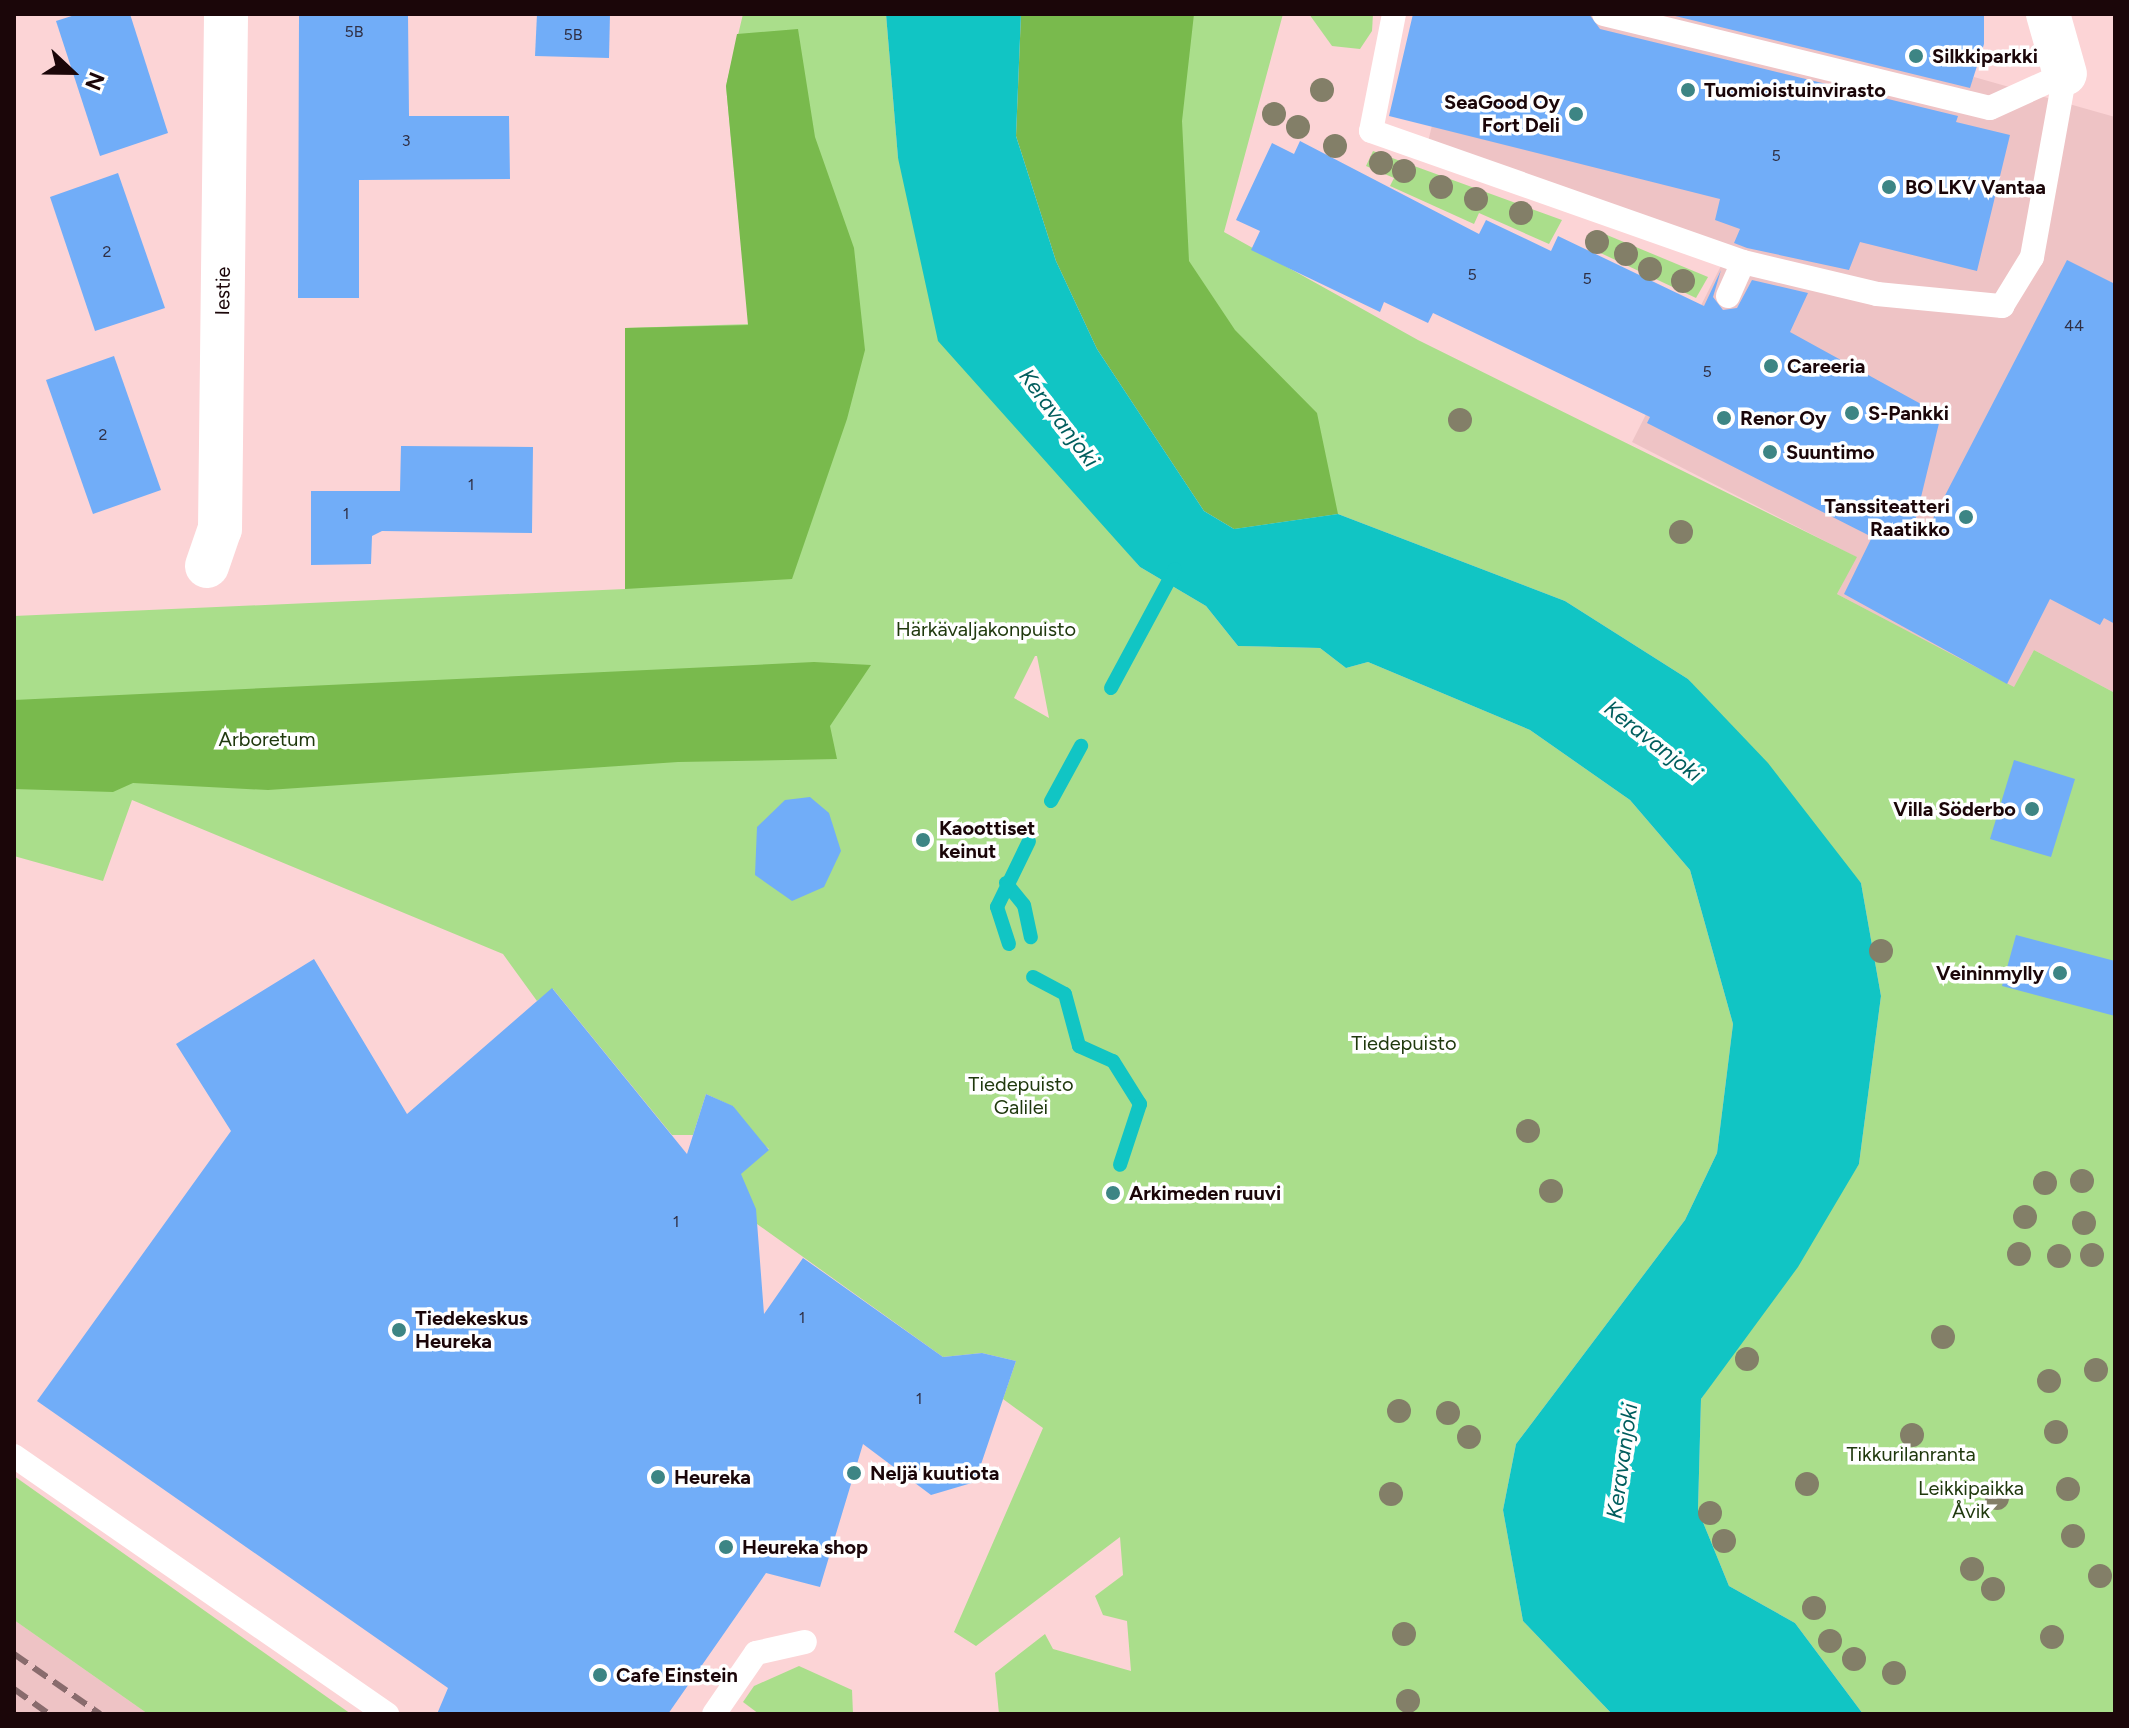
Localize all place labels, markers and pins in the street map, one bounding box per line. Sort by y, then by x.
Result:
place label: Silkkiparkki [1932,44,2038,68]
marker: Silkkiparkki [1907,47,1925,65]
place label: Tuomioistuinvirasto [1704,78,1886,102]
marker: Tuomioistuinvirasto [1679,81,1697,99]
place label: SeaGood Oy Fort Deli [1444,90,1560,137]
marker: SeaGood Oy Fort Deli [1567,105,1585,123]
place label: BO LKV Vantaa [1905,175,2046,199]
marker: BO LKV Vantaa [1880,178,1898,196]
place label: Careeria [1787,354,1865,378]
marker: Careeria [1762,357,1780,375]
place label: S-Pankki [1868,401,1949,425]
marker: S-Pankki [1843,404,1861,422]
place label: Renor Oy [1740,406,1827,430]
marker: Renor Oy [1715,409,1733,427]
place label: Suuntimo [1786,440,1875,464]
marker: Suuntimo [1761,443,1779,461]
place label: Tanssiteatteri Raatikko [1824,494,1950,541]
marker: Tanssiteatteri Raatikko [1957,508,1975,526]
place label: Villa Söderbo [1893,797,2016,821]
marker: Villa Söderbo [2023,800,2041,818]
place label: Kaoottiset keinut [939,816,1035,863]
marker: Kaoottiset keinut [914,831,932,849]
place label: Veininmylly [1936,961,2044,985]
marker: Veininmylly [2051,964,2069,982]
place label: Arkimeden ruuvi [1129,1181,1281,1205]
marker: Arkimeden ruuvi [1104,1184,1122,1202]
place label: Tiedekeskus Heureka [415,1306,528,1353]
marker: Tiedekeskus Heureka [390,1321,408,1339]
place label: Neljä kuutiota [870,1461,999,1485]
marker: Neljä kuutiota [845,1464,863,1482]
place label: Heureka [674,1465,751,1489]
marker: Heureka [649,1468,667,1486]
place label: Heureka shop [742,1535,868,1559]
marker: Heureka shop [717,1538,735,1556]
place label: Cafe Einstein [616,1663,738,1687]
marker: Cafe Einstein [591,1666,609,1684]

